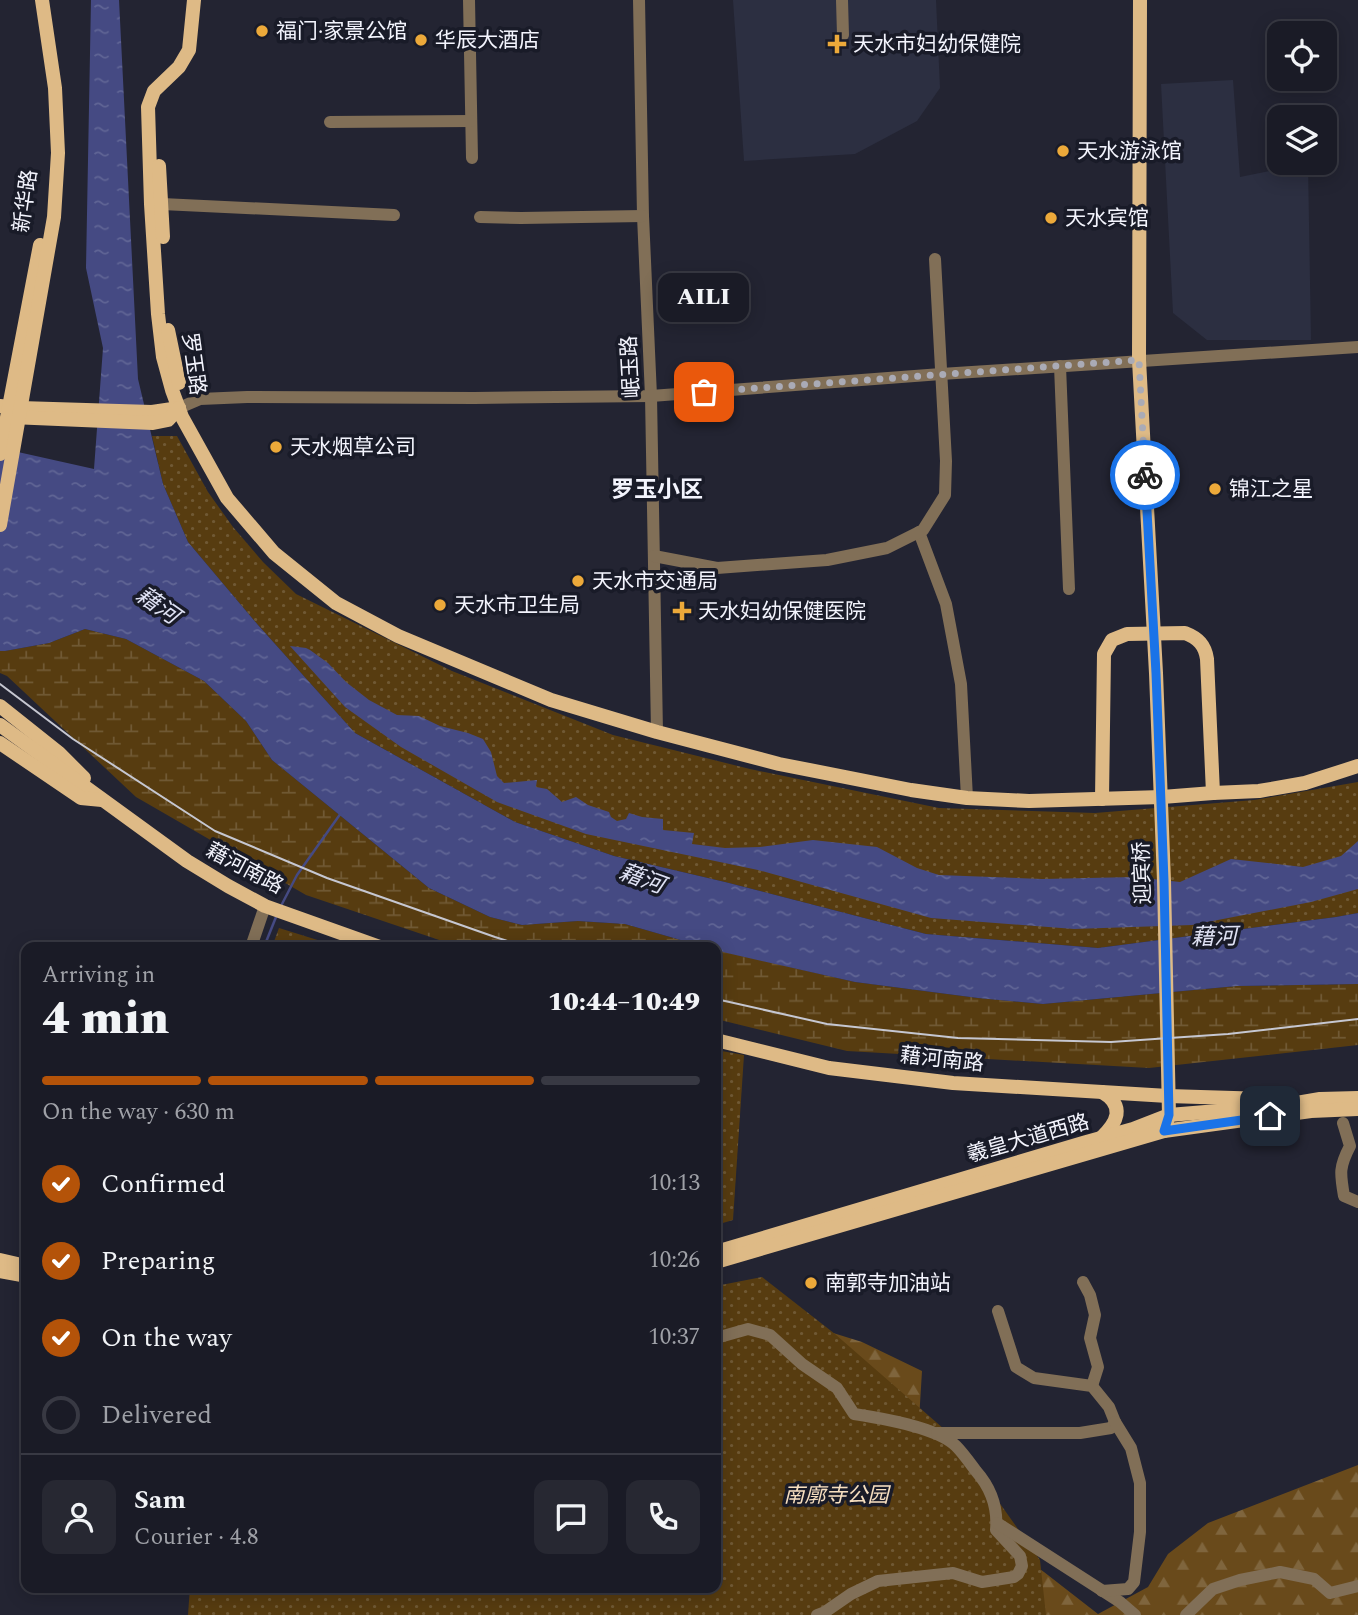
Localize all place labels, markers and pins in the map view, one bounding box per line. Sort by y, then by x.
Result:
place label: 福门·家景公馆 [276,16,407,48]
marker: 福门·家景公馆 [254,23,270,39]
place label: 华辰大酒店 [435,25,540,57]
place label: 天水市妇幼保健院 [853,29,1021,61]
marker: 华辰大酒店 [413,32,429,48]
marker: 天水市妇幼保健院 [827,34,847,54]
place label: 天水游泳馆 [1077,136,1182,168]
marker: 天水游泳馆 [1055,143,1071,159]
place label: 天水宾馆 [1065,203,1149,235]
marker: 天水宾馆 [1043,210,1059,226]
callout: AILI [658,273,750,322]
pin [674,362,734,422]
place label: 天水烟草公司 [290,432,416,464]
marker: 天水烟草公司 [268,439,284,455]
place label: 锦江之星 [1229,474,1313,506]
marker: 锦江之星 [1207,481,1223,497]
place label: 天水市交通局 [592,566,718,598]
marker: 天水市交通局 [570,573,586,589]
place label: 天水市卫生局 [454,590,580,622]
place label: 天水妇幼保健医院 [698,596,866,628]
marker: 天水市卫生局 [432,597,448,613]
marker: 天水妇幼保健医院 [672,601,692,621]
pin [1240,1086,1300,1146]
place label: 南郭寺加油站 [825,1268,951,1300]
marker: 南郭寺加油站 [803,1275,819,1291]

